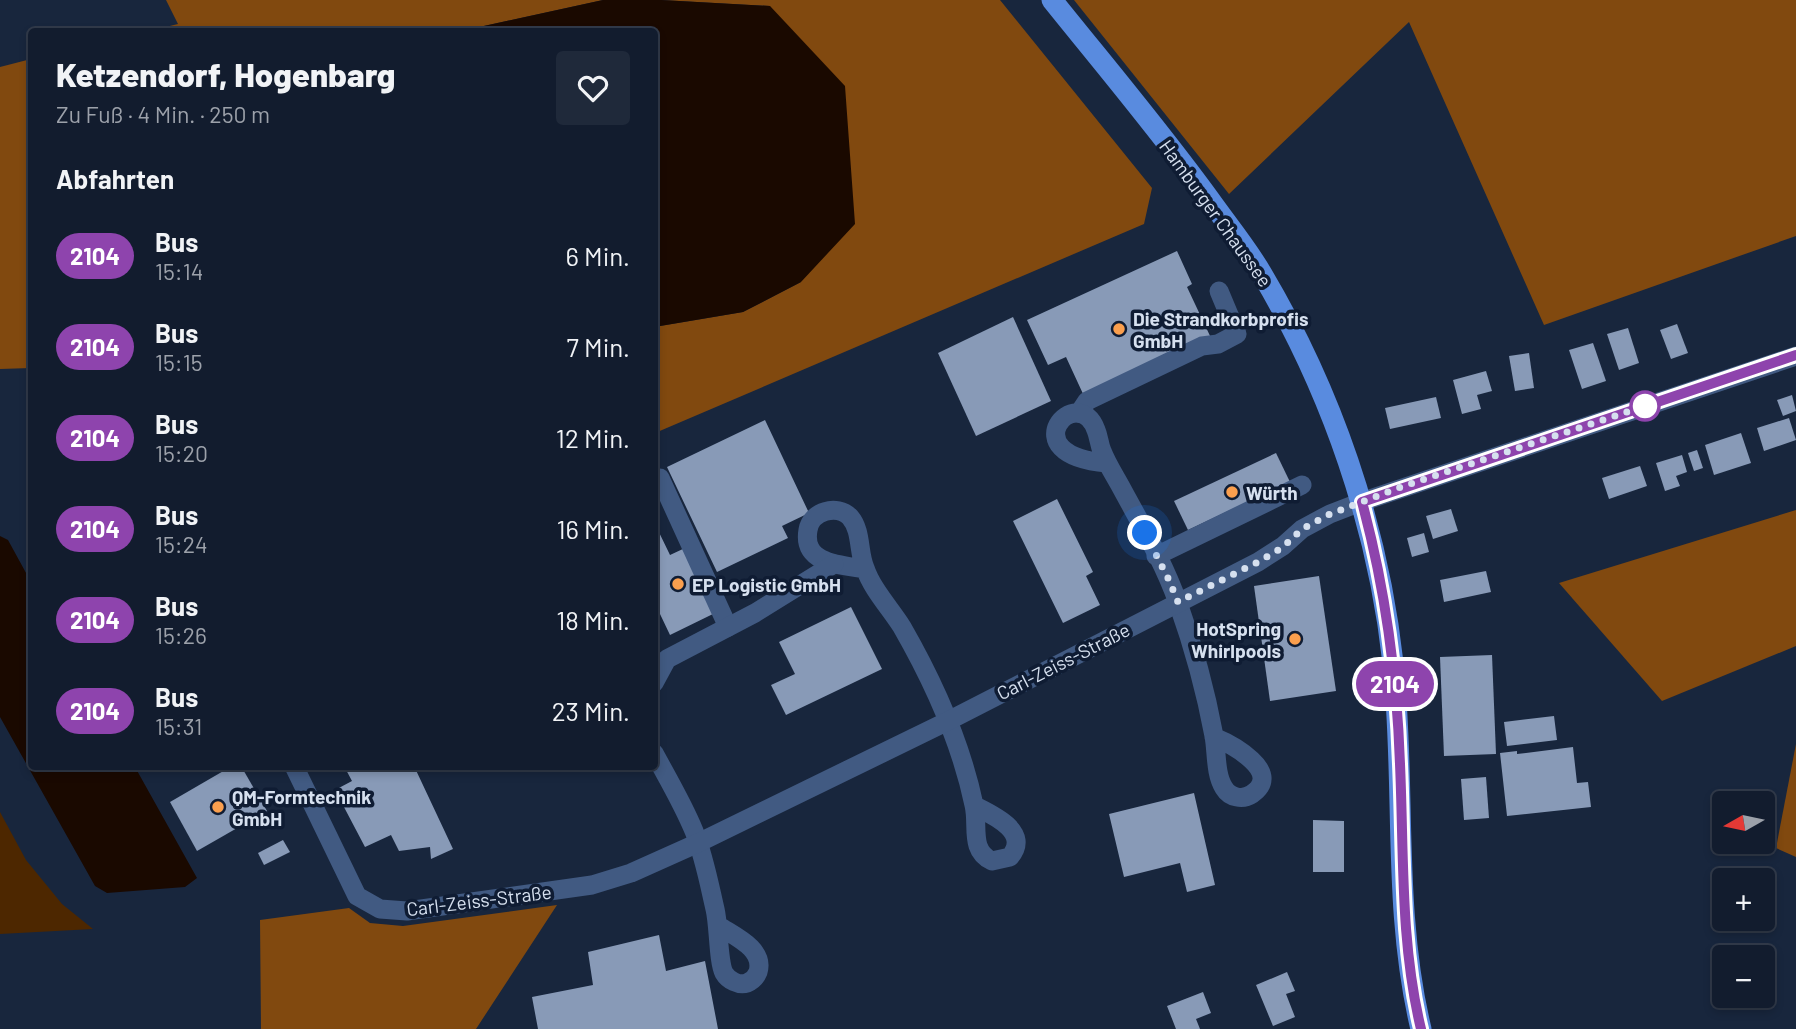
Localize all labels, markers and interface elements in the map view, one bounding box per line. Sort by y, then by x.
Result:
button: heart [556,51,630,125]
text: Ketzendorf, Hogenbarg [56,54,395,94]
text: Zu Fuß · 4 Min. · 250 m [56,100,270,128]
street label: Hamburger Chaussee [1155,135,1277,291]
text: Abfahrten [56,163,174,194]
text: Bus [155,226,198,257]
text: 6 Min. [565,240,630,271]
text: 2104 [70,241,120,270]
text: 15:14 [155,257,203,285]
place label: Die Strandkorbprofis GmbH [1133,307,1309,352]
text: Bus [155,317,198,348]
marker: Die Strandkorbprofis GmbH [1111,321,1127,337]
text: 7 Min. [567,331,630,362]
text: 2104 [70,332,120,361]
text: 15:15 [155,348,203,376]
unlabelled marker [1630,391,1660,421]
text: Bus [155,408,198,439]
text: 12 Min. [556,422,630,453]
text: 2104 [70,423,120,452]
text: 15:20 [155,439,208,467]
place label: Würth [1246,481,1298,504]
marker: Würth [1224,484,1240,500]
text: Bus [155,499,198,530]
text: 16 Min. [556,513,630,544]
text: 2104 [70,514,120,543]
your location [1127,515,1162,550]
text: 15:24 [155,530,208,558]
place label: EP Logistic GmbH [692,573,841,596]
marker: EP Logistic GmbH [670,576,686,592]
text: Bus [155,590,198,621]
text: 18 Min. [556,604,630,635]
text: 2104 [70,605,120,634]
place label: HotSpring Whirlpools [1191,617,1281,662]
street label: Carl-Zeiss-Straße [993,618,1133,704]
text: 15:26 [155,621,207,649]
marker: HotSpring Whirlpools [1287,631,1303,647]
line badge: 2104 [1346,661,1444,707]
text: 2104 [1370,669,1420,698]
text: Bus [155,681,198,712]
text: 23 Min. [552,695,630,726]
text: 2104 [70,696,120,725]
text: 15:31 [155,712,202,740]
place label: QM-Formtechnik GmbH [232,785,371,830]
north arrow [1712,791,1774,854]
map controls [1712,791,1775,1008]
marker: QM-Formtechnik GmbH [210,799,226,815]
button: + [1712,868,1775,931]
street label: Carl-Zeiss-Straße [405,880,553,920]
button: − [1712,945,1775,1008]

